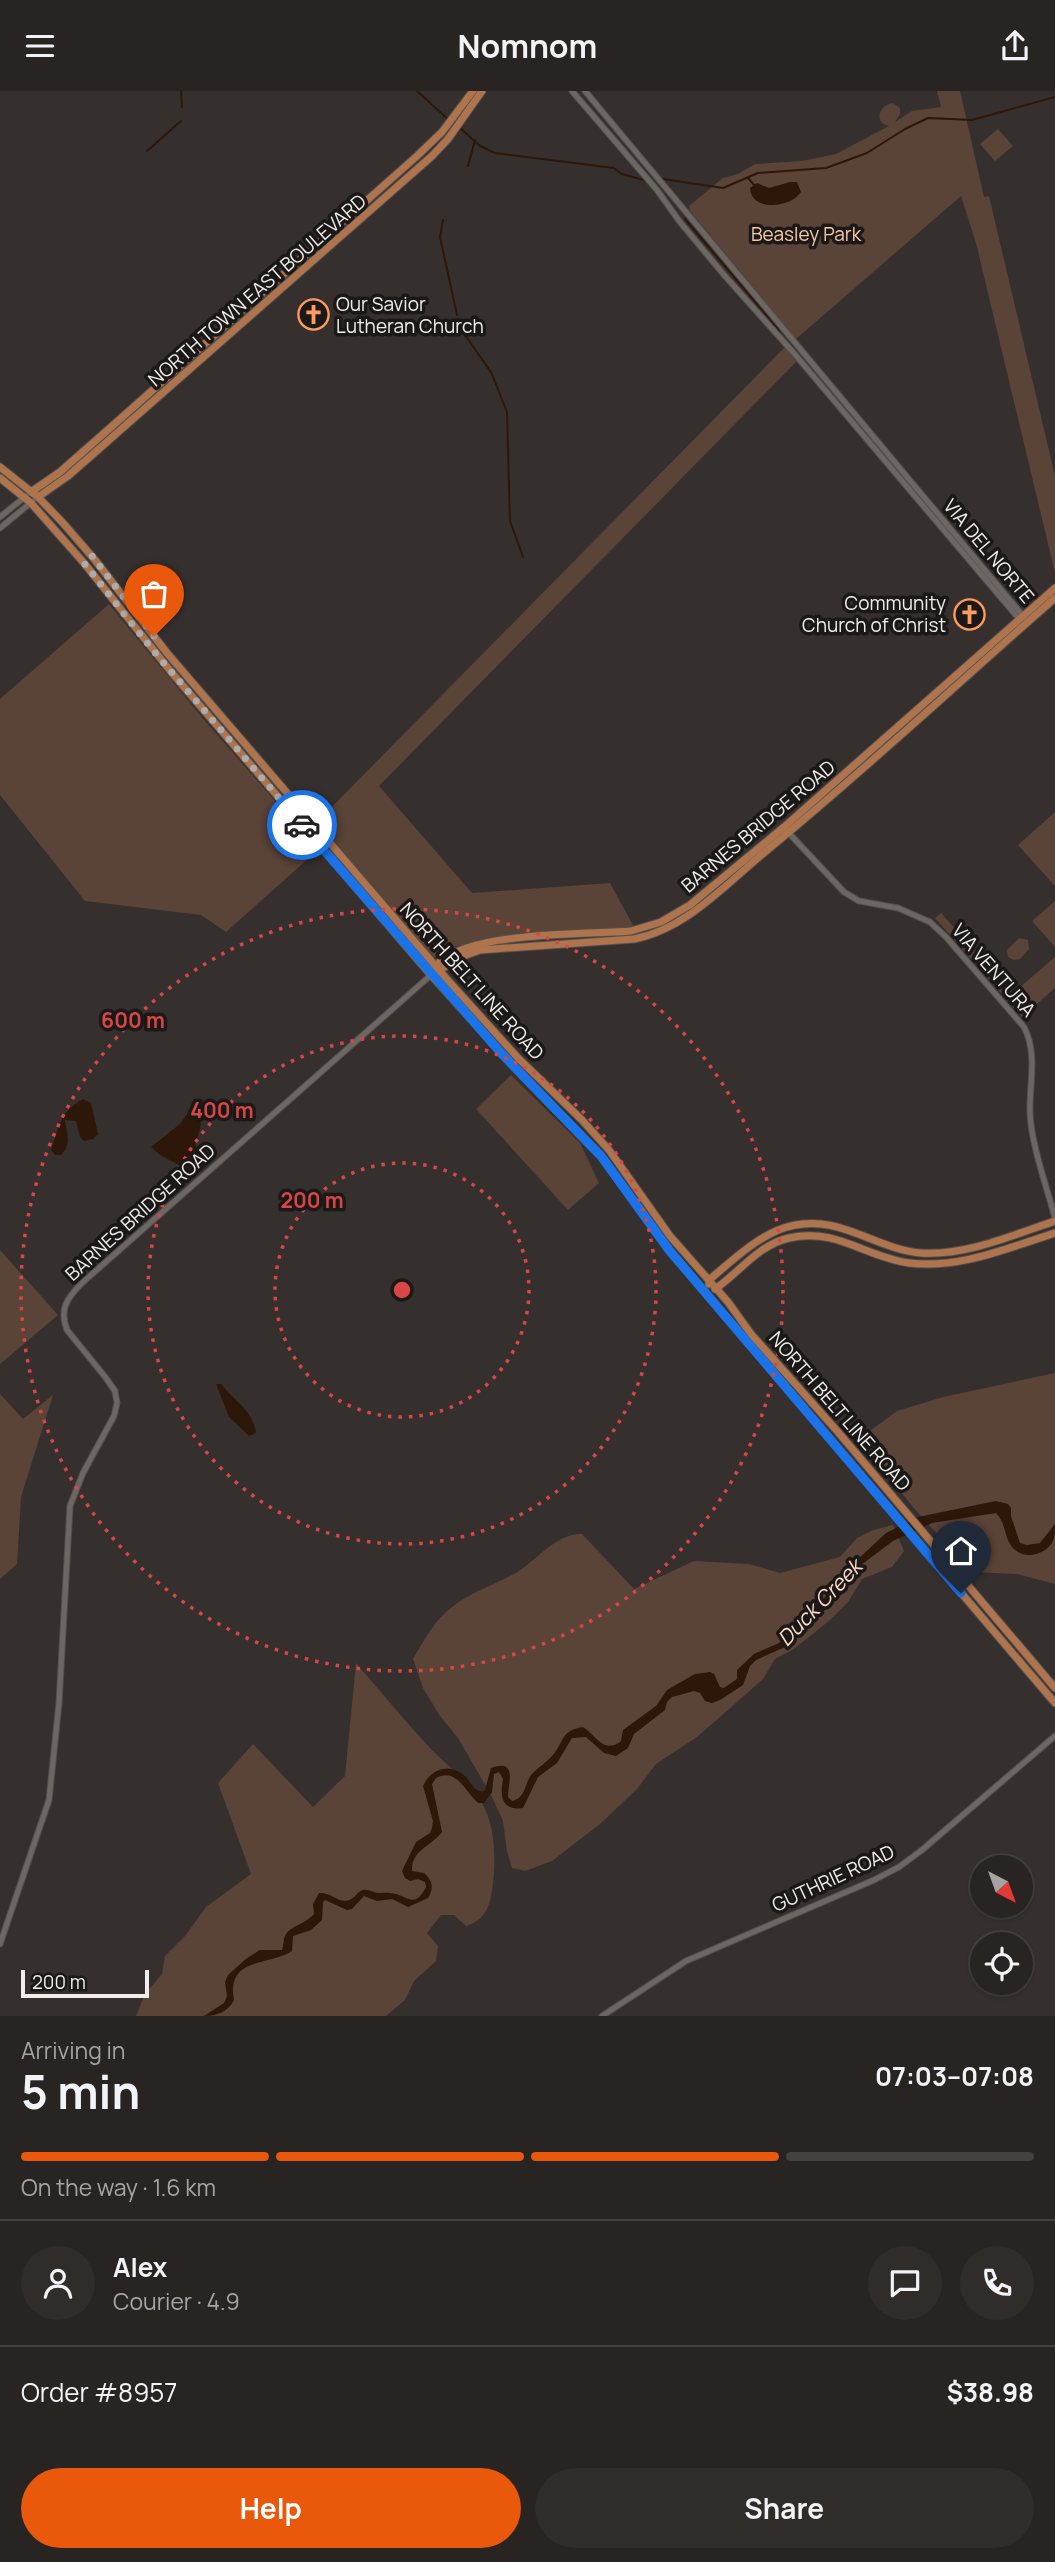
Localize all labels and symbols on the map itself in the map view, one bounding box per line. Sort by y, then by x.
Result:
street label: NORTH TOWN EAST BOULEVARD [142,188,372,392]
park label: Beasley Park [751,221,862,247]
place label: Our Savior Lutheran Church [336,291,484,339]
church icon: Our Savior Lutheran Church [296,298,330,332]
street label: VIA DEL NORTE [938,493,1040,609]
pin [124,564,184,636]
place label: Community Church of Christ [802,590,946,638]
church icon: Community Church of Christ [952,597,986,631]
street label: BARNES BRIDGE ROAD [676,754,840,898]
courier [267,790,337,860]
street label: NORTH BELT LINE ROAD [394,897,550,1065]
street label: VIA VENTURA [946,918,1042,1022]
text: 600 m [101,1006,165,1034]
text: 400 m [190,1096,254,1124]
street label: BARNES BRIDGE ROAD [59,1138,221,1286]
text: 200 m [280,1186,344,1214]
centre of rings [390,1278,414,1302]
street label: NORTH BELT LINE ROAD [763,1326,917,1496]
pin [931,1521,991,1593]
water label: Duck Creek [771,1551,869,1652]
street label: GUTHRIE ROAD [768,1838,898,1918]
north arrow [970,1855,1032,1918]
scale bar [21,1967,149,1999]

